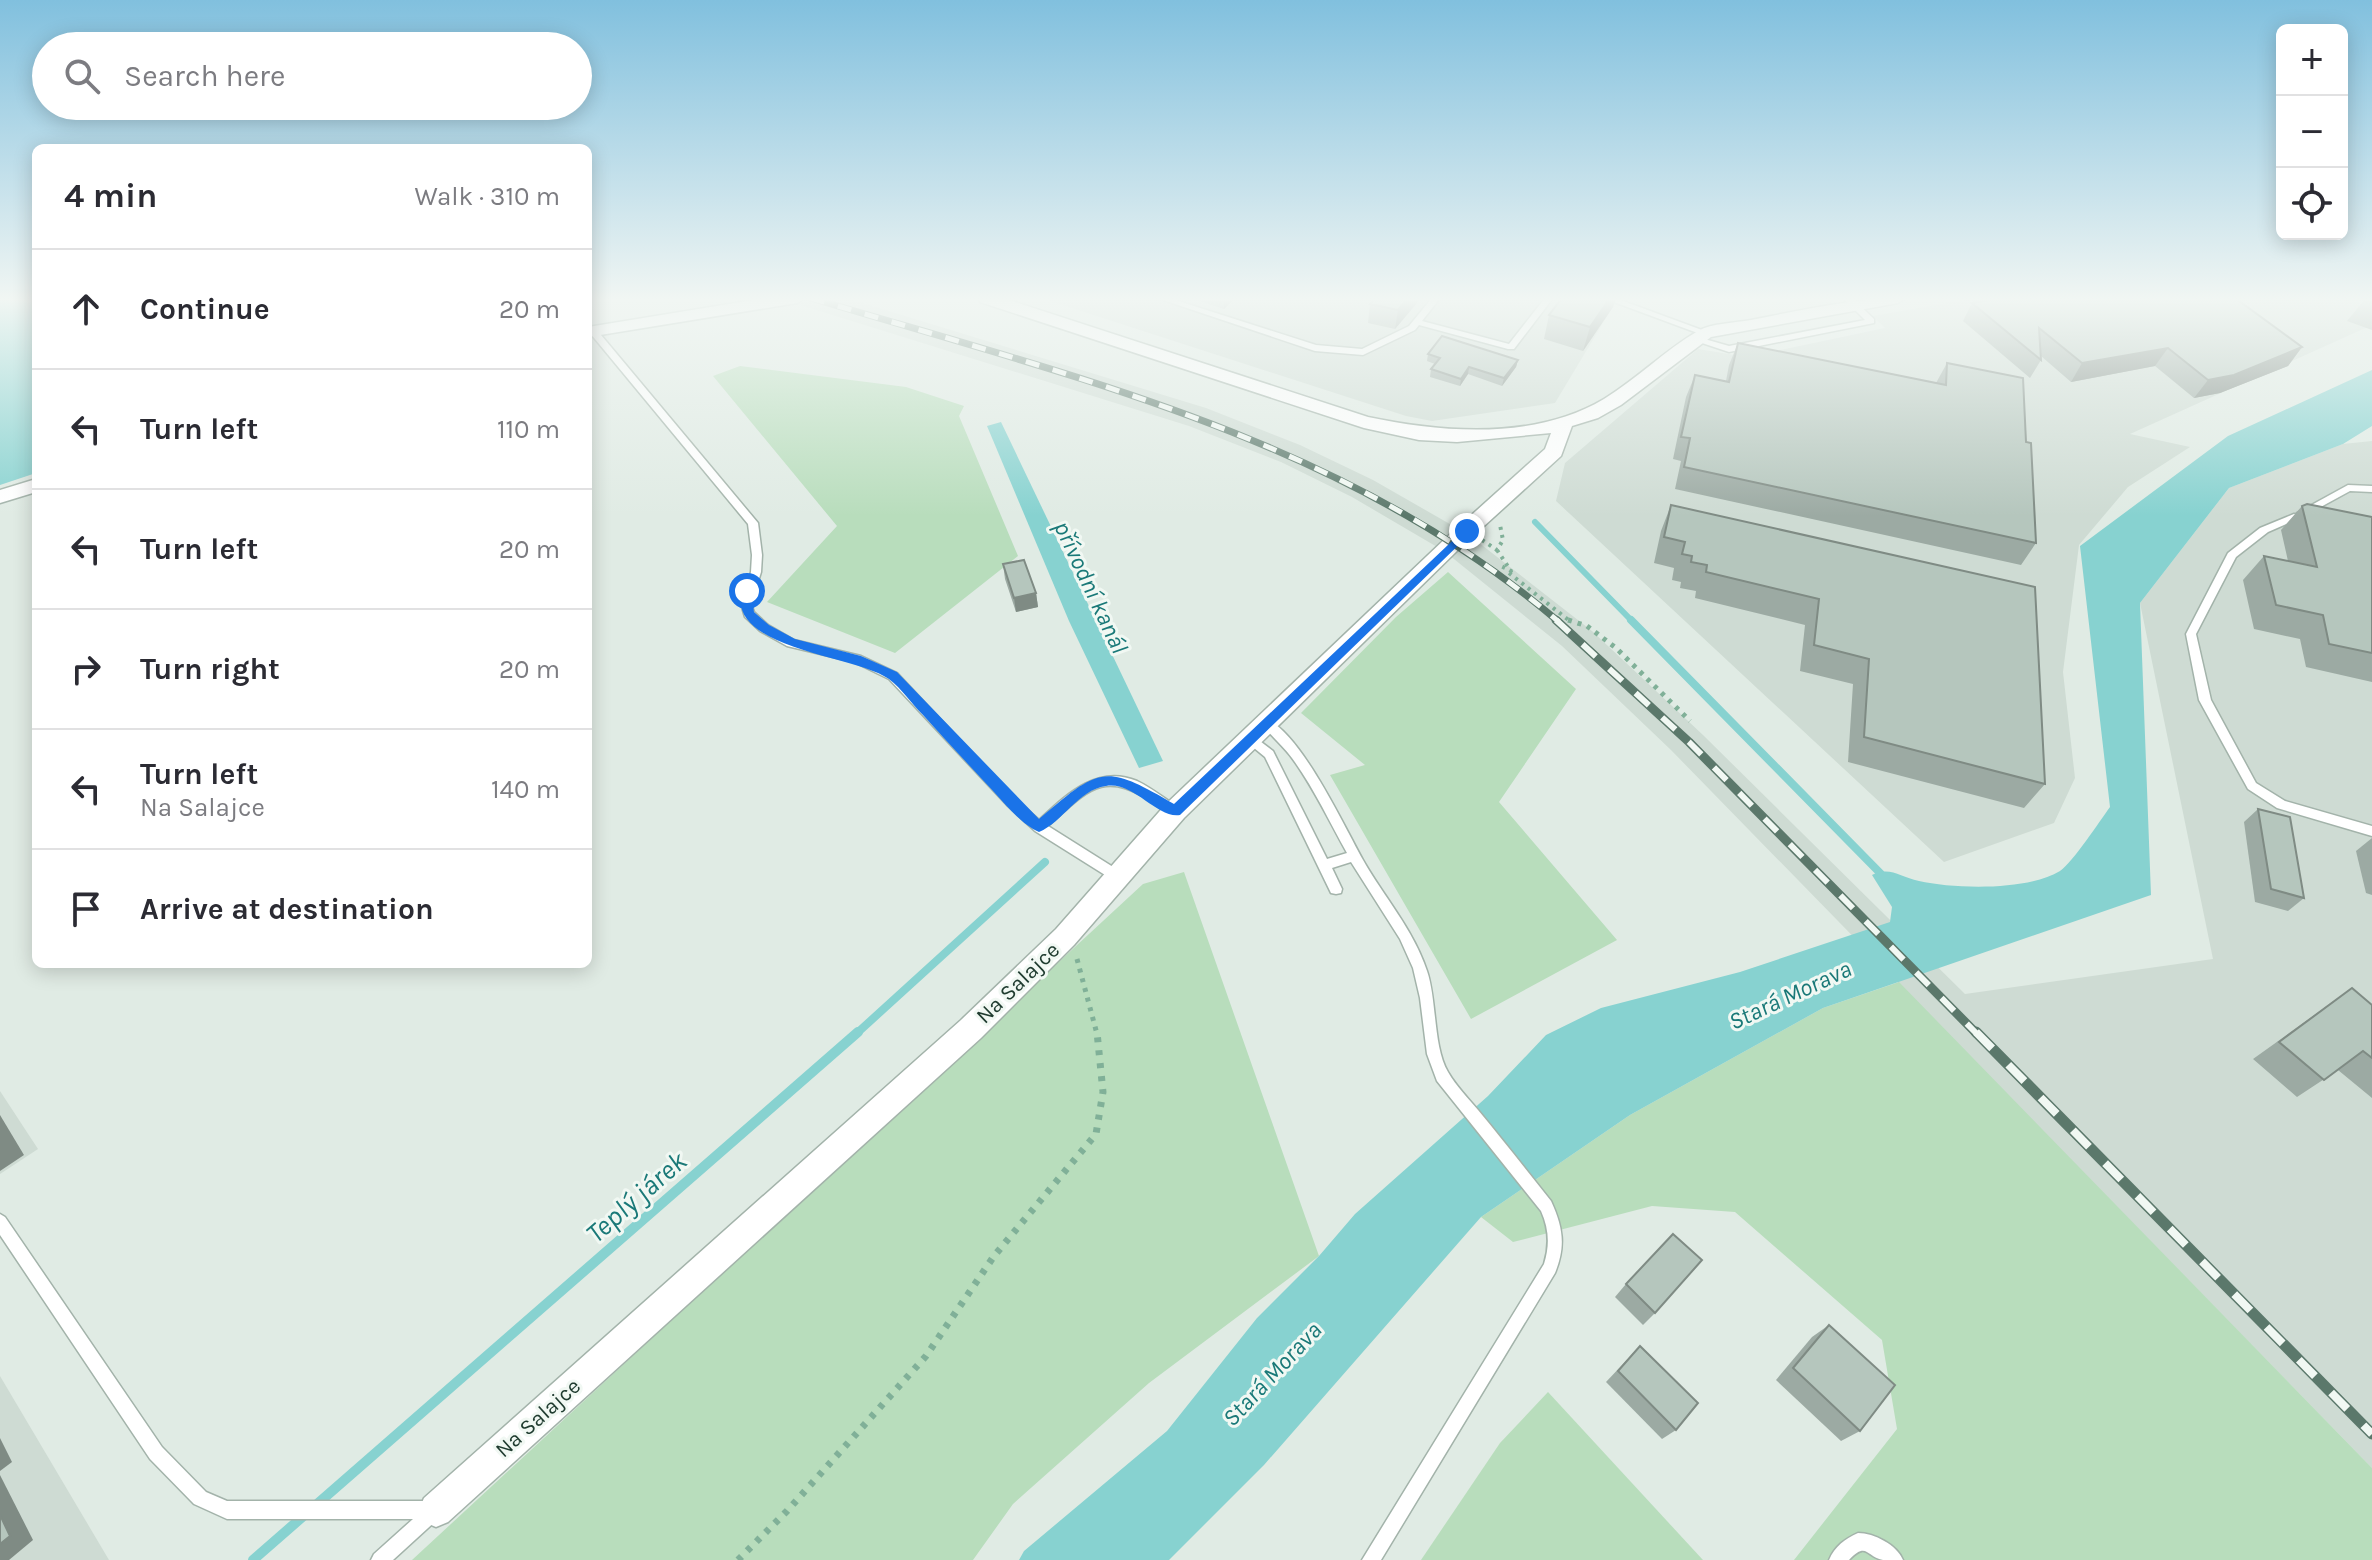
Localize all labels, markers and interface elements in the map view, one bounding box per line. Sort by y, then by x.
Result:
map controls [2276,24,2348,240]
button: + [2276,24,2348,96]
search box [32,32,592,120]
icon: search [60,54,104,98]
text: Search here [124,58,285,94]
button: − [2276,96,2348,168]
button: locate [2276,168,2348,240]
text: 4 min [64,176,157,216]
text: Walk · 310 m [414,181,560,212]
icon: ahead [64,287,108,331]
text: Continue [140,291,270,327]
text: 20 m [499,294,560,325]
icon: left [64,407,108,451]
text: Turn left [140,411,258,447]
text: 110 m [497,414,560,445]
route end [1449,513,1485,549]
water label: přívodní kanál [1048,516,1134,658]
icon: left [64,527,108,571]
text: Turn left [140,531,258,567]
text: 20 m [499,534,560,565]
route start [729,573,765,609]
icon: right [64,647,108,691]
text: Turn right [140,651,280,687]
text: 20 m [499,654,560,685]
text: Turn left [140,756,258,792]
icon: left [64,767,108,811]
text: 140 m [491,774,560,805]
text: Na Salajce [140,792,265,823]
icon: arrive [64,887,108,931]
text: Arrive at destination [140,891,434,927]
street label: Na Salajce [971,937,1065,1029]
water label: Stará Morava [1724,954,1856,1036]
water label: Teplý járek [579,1144,694,1250]
water label: Stará Morava [1217,1316,1327,1432]
street label: Na Salajce [490,1373,586,1463]

